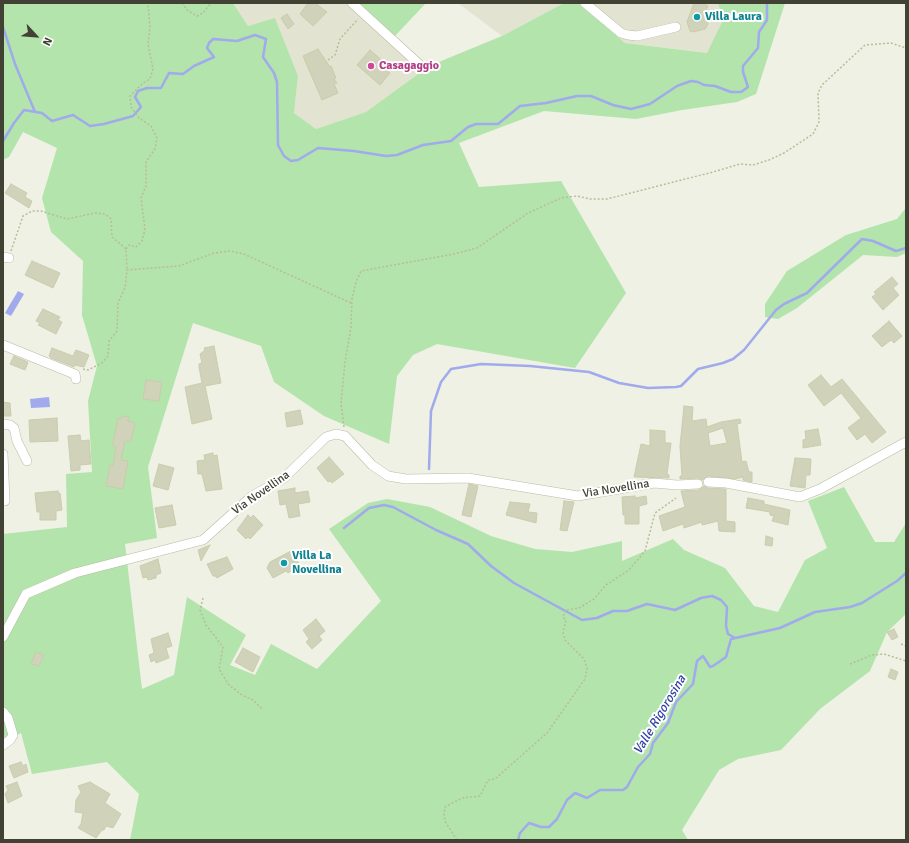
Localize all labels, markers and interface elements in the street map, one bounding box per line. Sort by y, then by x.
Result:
place label: Villa Laura [705,10,762,24]
marker: Villa Laura [692,12,702,22]
north arrow [16,16,56,56]
text: N [40,35,55,48]
place label: Casagaggio [379,59,439,73]
marker: Casagaggio [366,61,376,71]
street label: Via Novellina [229,468,293,518]
street label: Via Novellina [582,477,650,501]
place label: Villa La Novellina [292,549,342,577]
marker: Villa La Novellina [279,558,289,568]
water label: Valle Rigorosina [630,673,690,757]

